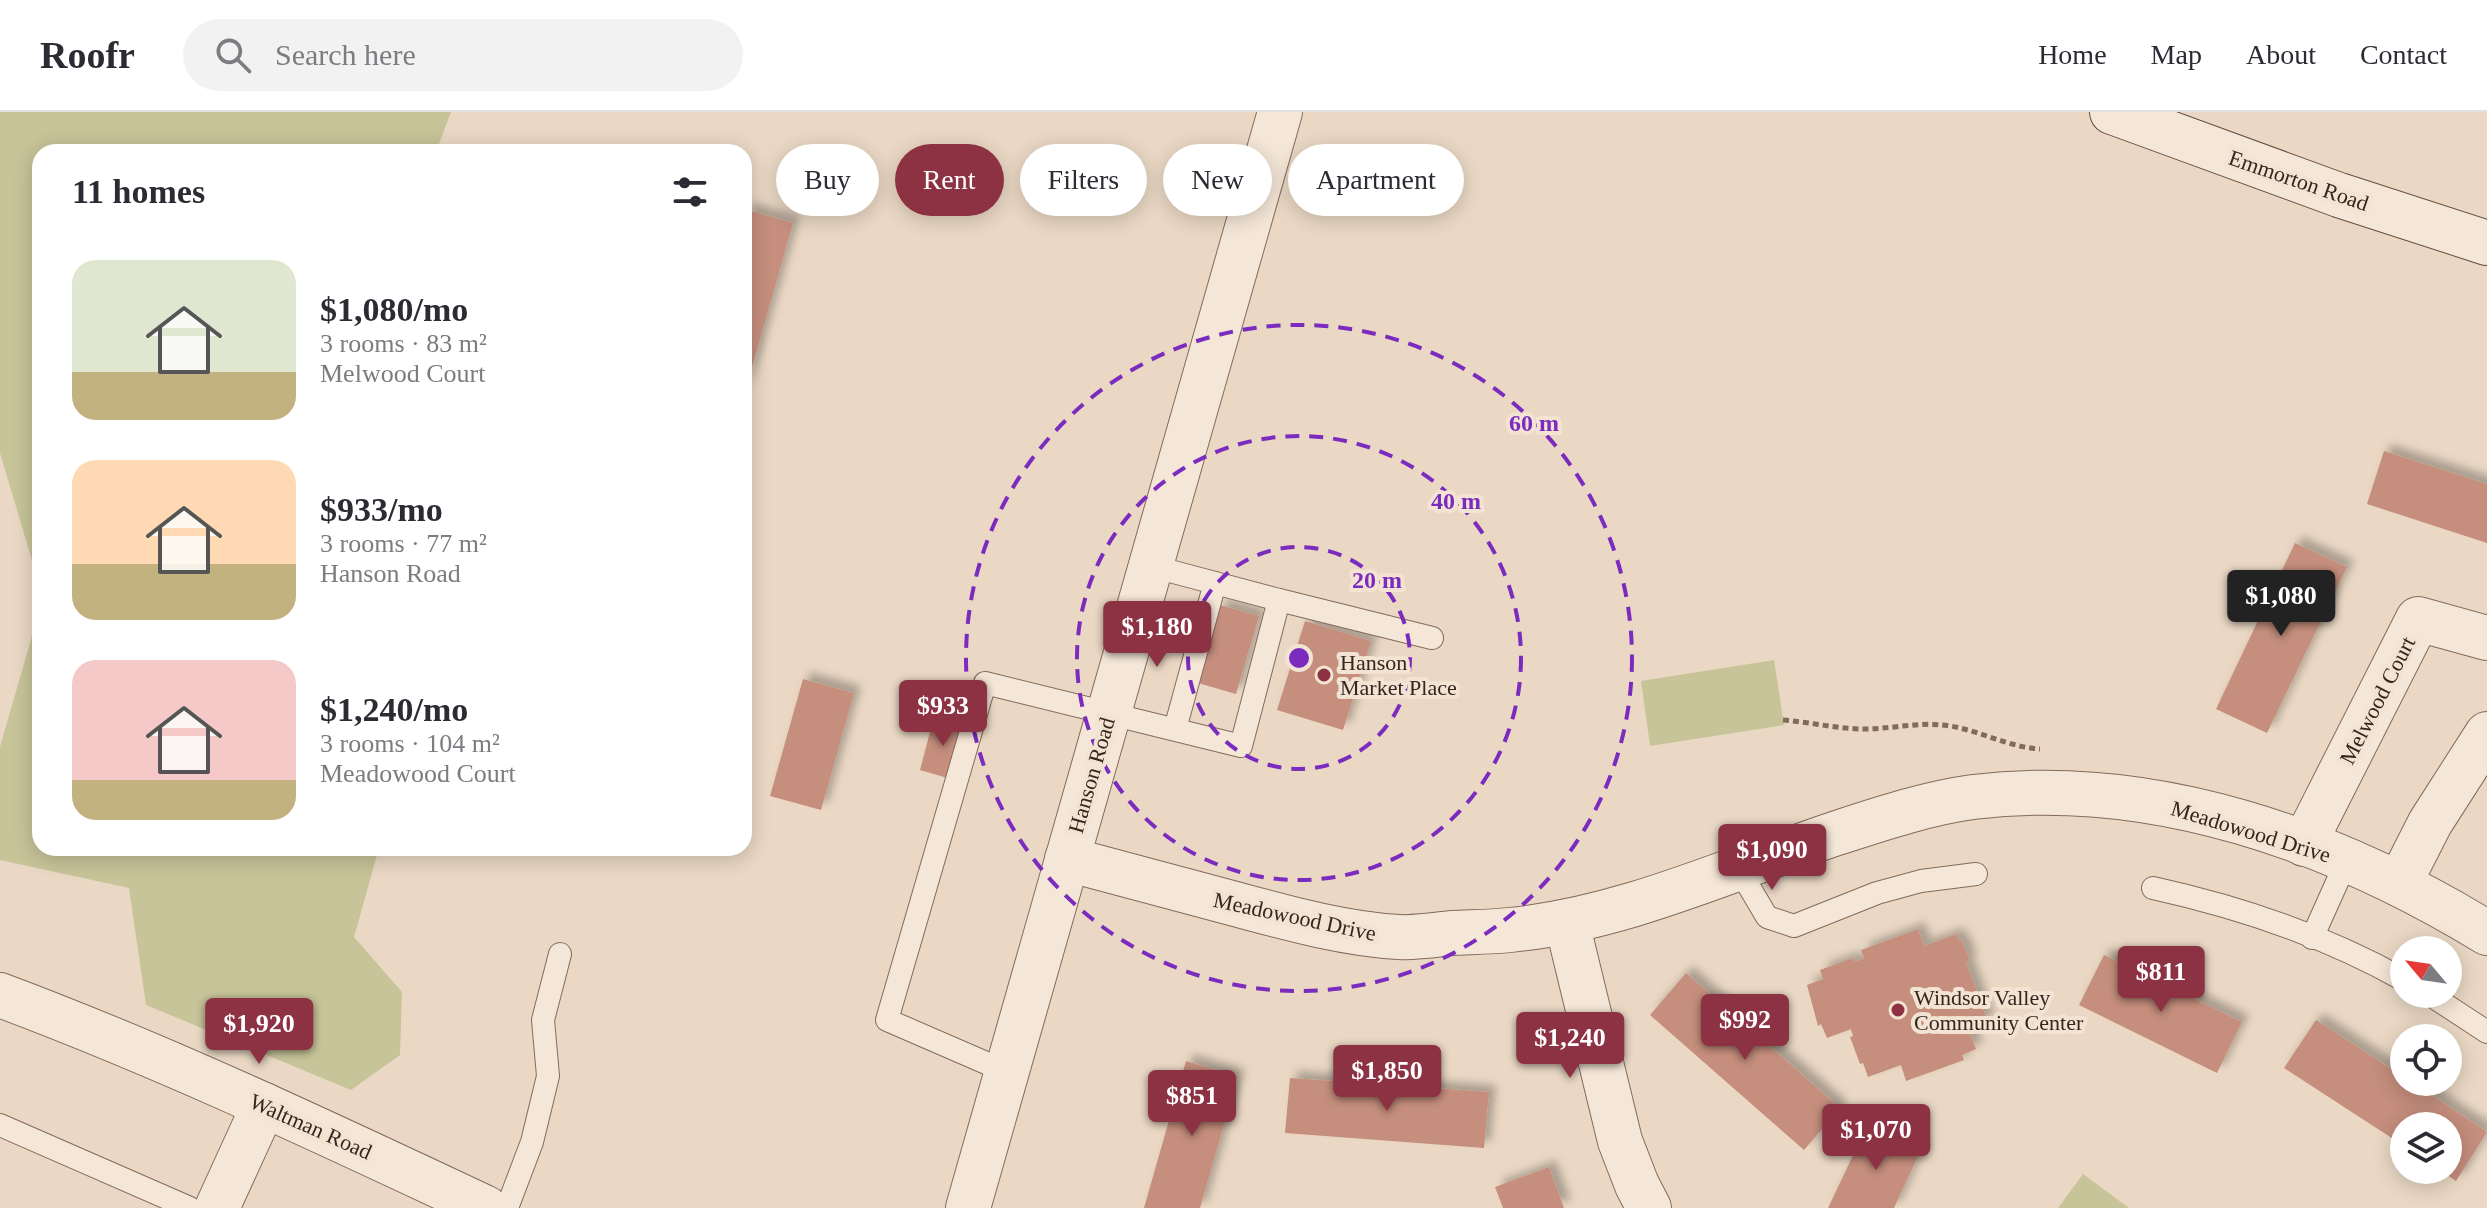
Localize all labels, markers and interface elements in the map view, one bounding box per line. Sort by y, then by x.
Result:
search box [183,19,743,91]
icon: search [211,33,255,77]
text: Roofr [40,34,135,76]
text: Search here [275,38,416,71]
text: Home [2038,39,2107,70]
text: Map [2151,39,2202,70]
text: About [2246,39,2316,70]
text: Contact [2360,39,2447,70]
chip: Buy [776,144,879,216]
chip: Rent [895,144,1004,216]
chip: Filters [1020,144,1147,216]
chip: New [1163,144,1272,216]
chip: Apartment [1288,144,1464,216]
street label: Emmorton Road [2226,145,2372,216]
icon: filters [668,170,712,214]
text: 11 homes [72,173,205,210]
text: $1,080/mo [320,291,468,328]
icon: home [136,292,232,388]
text: 3 rooms · 83 m² [320,329,487,358]
text: Melwood Court [320,359,485,388]
text: 60 m [1509,410,1559,436]
text: 40 m [1431,488,1481,514]
text: $933/mo [320,491,443,528]
icon: home [136,492,232,588]
text: 3 rooms · 77 m² [320,529,487,558]
text: Hanson Road [320,559,461,588]
text: 20 m [1352,567,1402,593]
pin: $1,080 [2216,570,2346,638]
text: $1,080 [2245,581,2317,610]
pin: $1,180 [1092,601,1222,669]
text: $1,180 [1121,612,1193,641]
street label: Melwood Court [2335,632,2420,768]
centre of rings [1285,644,1313,672]
place label: Hanson Market Place [1340,650,1457,700]
marker: Hanson Market Place [1315,666,1333,684]
pin: $933 [896,680,990,748]
text: $1,240/mo [320,691,468,728]
text: $933 [917,691,969,720]
icon: home [136,692,232,788]
street label: Hanson Road [1063,714,1120,836]
text: 3 rooms · 104 m² [320,729,500,758]
text: Meadowood Court [320,759,516,788]
street label: Meadowood Drive [2168,795,2334,868]
pin: $1,090 [1707,824,1837,892]
text: $1,090 [1736,835,1808,864]
street label: Meadowood Drive [1211,887,1378,946]
north arrow [2390,936,2462,1008]
map controls [2390,936,2462,1184]
pin: $811 [2114,946,2208,1014]
text: $811 [2136,957,2186,986]
place label: Windsor Valley Community Center [1914,985,2084,1035]
pin: $992 [1698,994,1792,1062]
pin: $1,920 [194,998,324,1066]
marker: Windsor Valley Community Center [1889,1001,1907,1019]
text: $992 [1719,1005,1771,1034]
text: $1,920 [223,1009,295,1038]
pin: $1,240 [1505,1012,1635,1080]
text: $1,240 [1534,1023,1606,1052]
button: locate [2390,1024,2462,1096]
pin: $1,850 [1322,1045,1452,1113]
text: $1,850 [1351,1056,1423,1085]
pin: $851 [1145,1070,1239,1138]
text: $851 [1166,1081,1218,1110]
street label: Waltman Road [246,1088,376,1164]
pin: $1,070 [1811,1104,1941,1172]
button: layers [2390,1112,2462,1184]
text: $1,070 [1840,1115,1912,1144]

